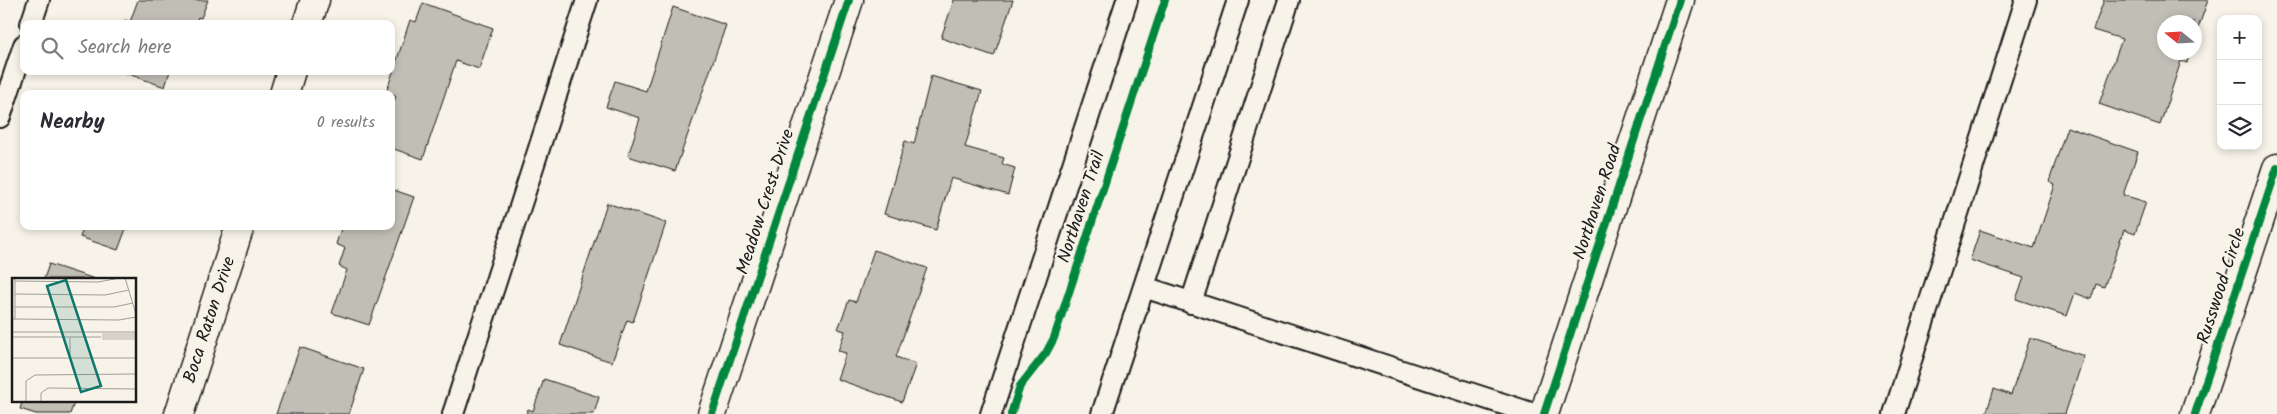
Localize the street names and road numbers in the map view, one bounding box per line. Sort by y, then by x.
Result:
street label: Meadow Crest Drive [729,125,803,279]
street label: Northaven Road [1566,140,1631,264]
street label: Northaven Trail [1050,147,1114,267]
street label: Russwood Circle [2190,224,2254,348]
street label: Boca Raton Drive [176,253,244,387]

